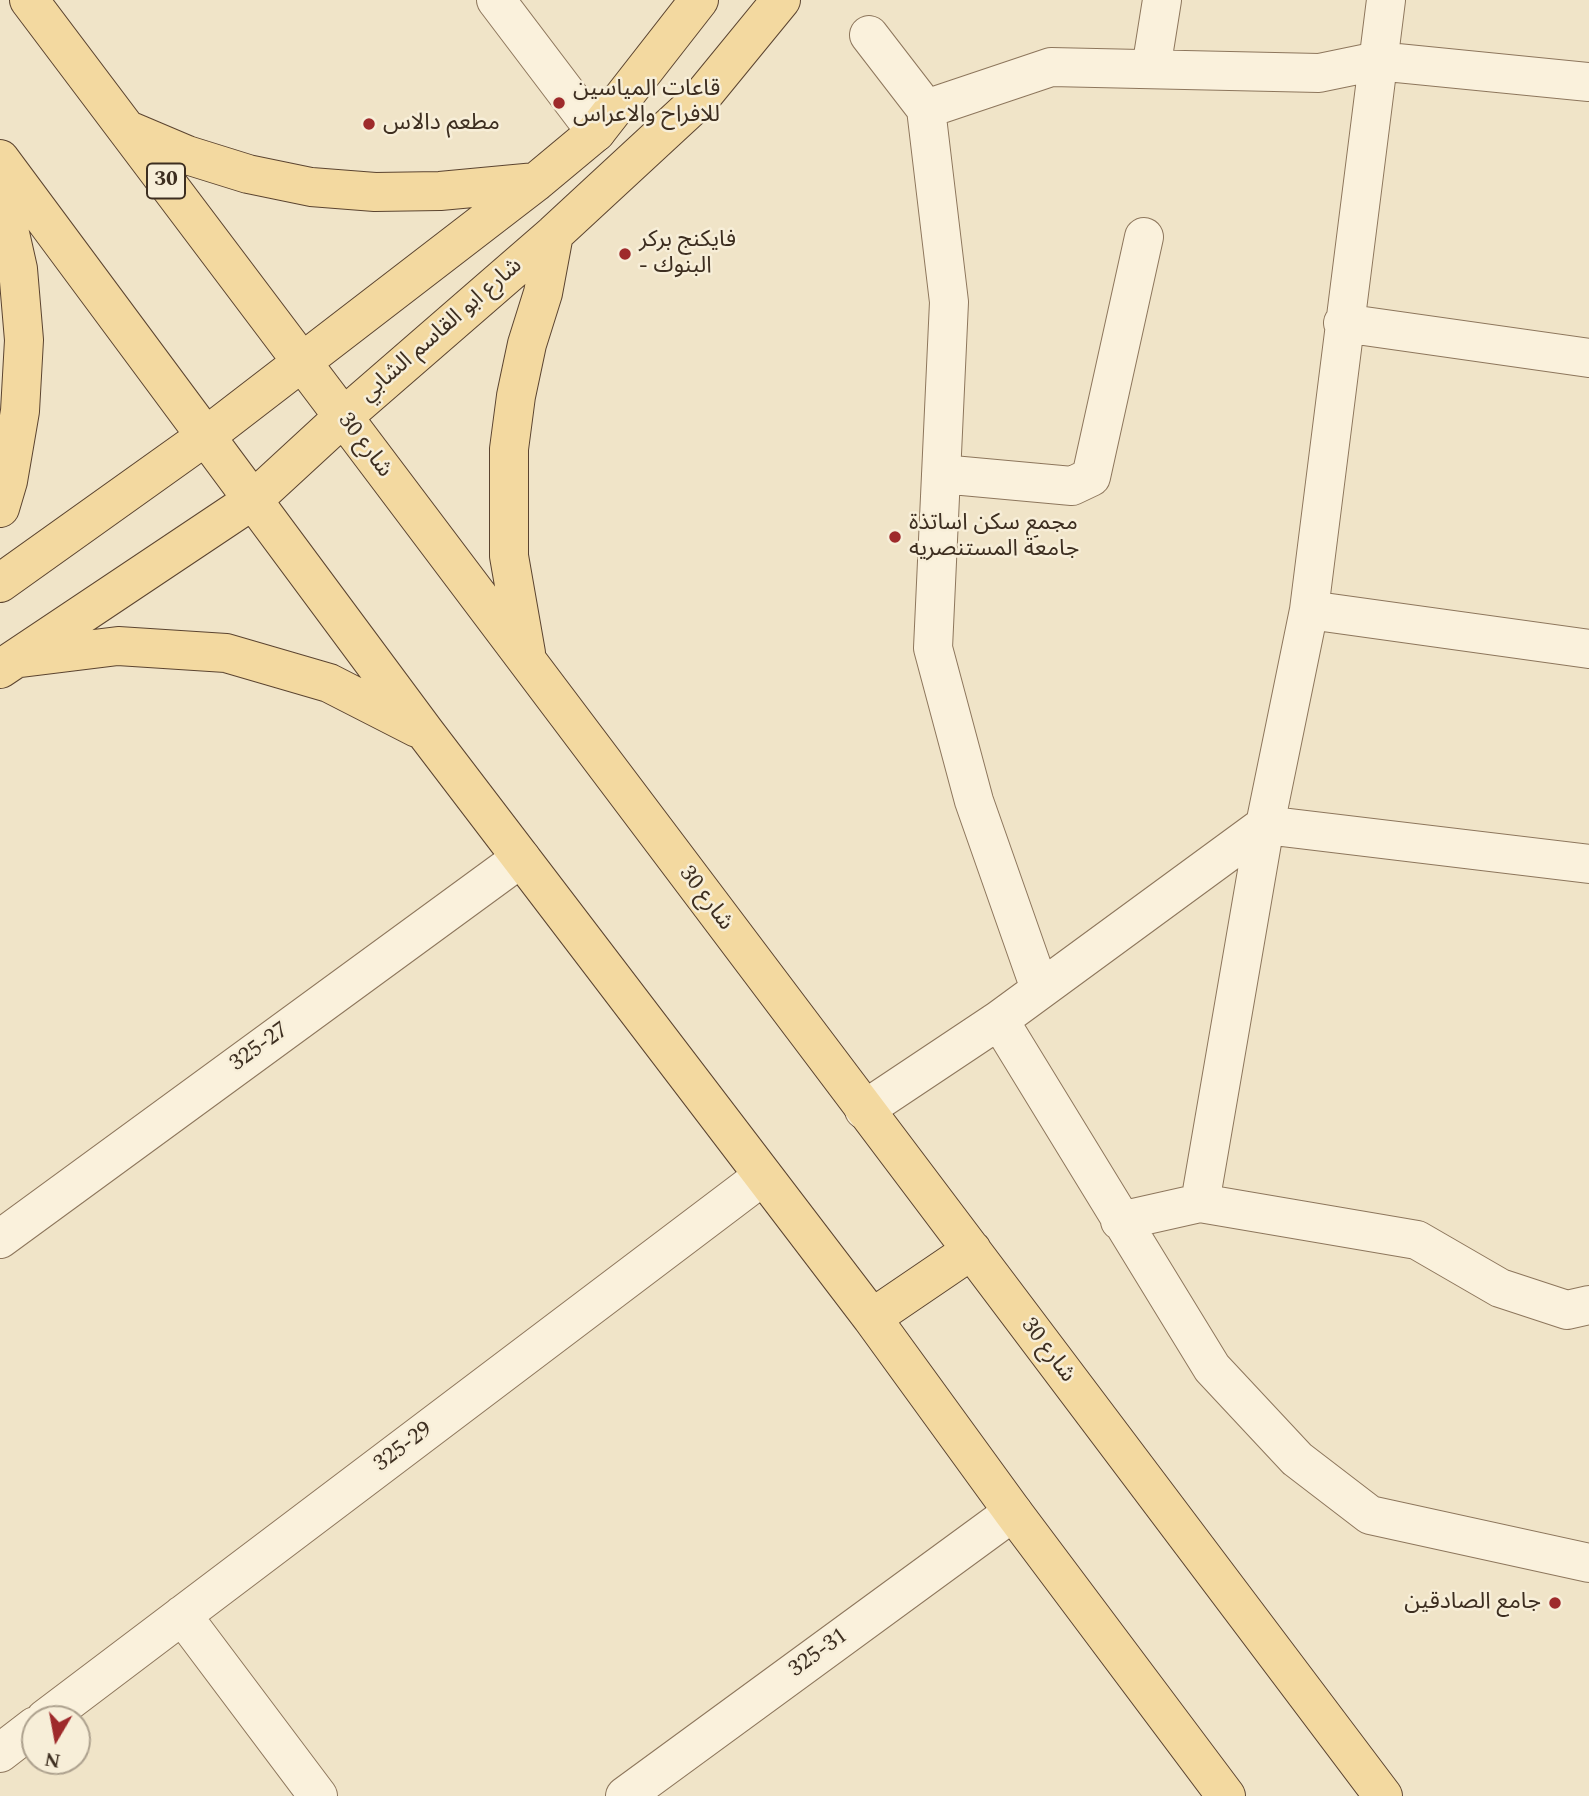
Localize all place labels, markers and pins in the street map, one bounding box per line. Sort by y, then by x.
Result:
place label: قاعات المياسين للافراح والاعراس [573,76,720,130]
marker: قاعات المياسين للافراح والاعراس [551,95,567,111]
place label: مطعم دالاس [383,110,500,138]
marker: مطعم دالاس [361,116,377,132]
place label: فايكنج بركر - البنوك [639,227,736,281]
marker: فايكنج بركر - البنوك [617,246,633,262]
place label: مجمع سكن اساتذة جامعة المستنصريه [909,510,1079,564]
marker: مجمع سكن اساتذة جامعة المستنصريه [887,529,903,545]
place label: جامع الصادقين [1404,1589,1541,1617]
marker: جامع الصادقين [1547,1595,1563,1611]

